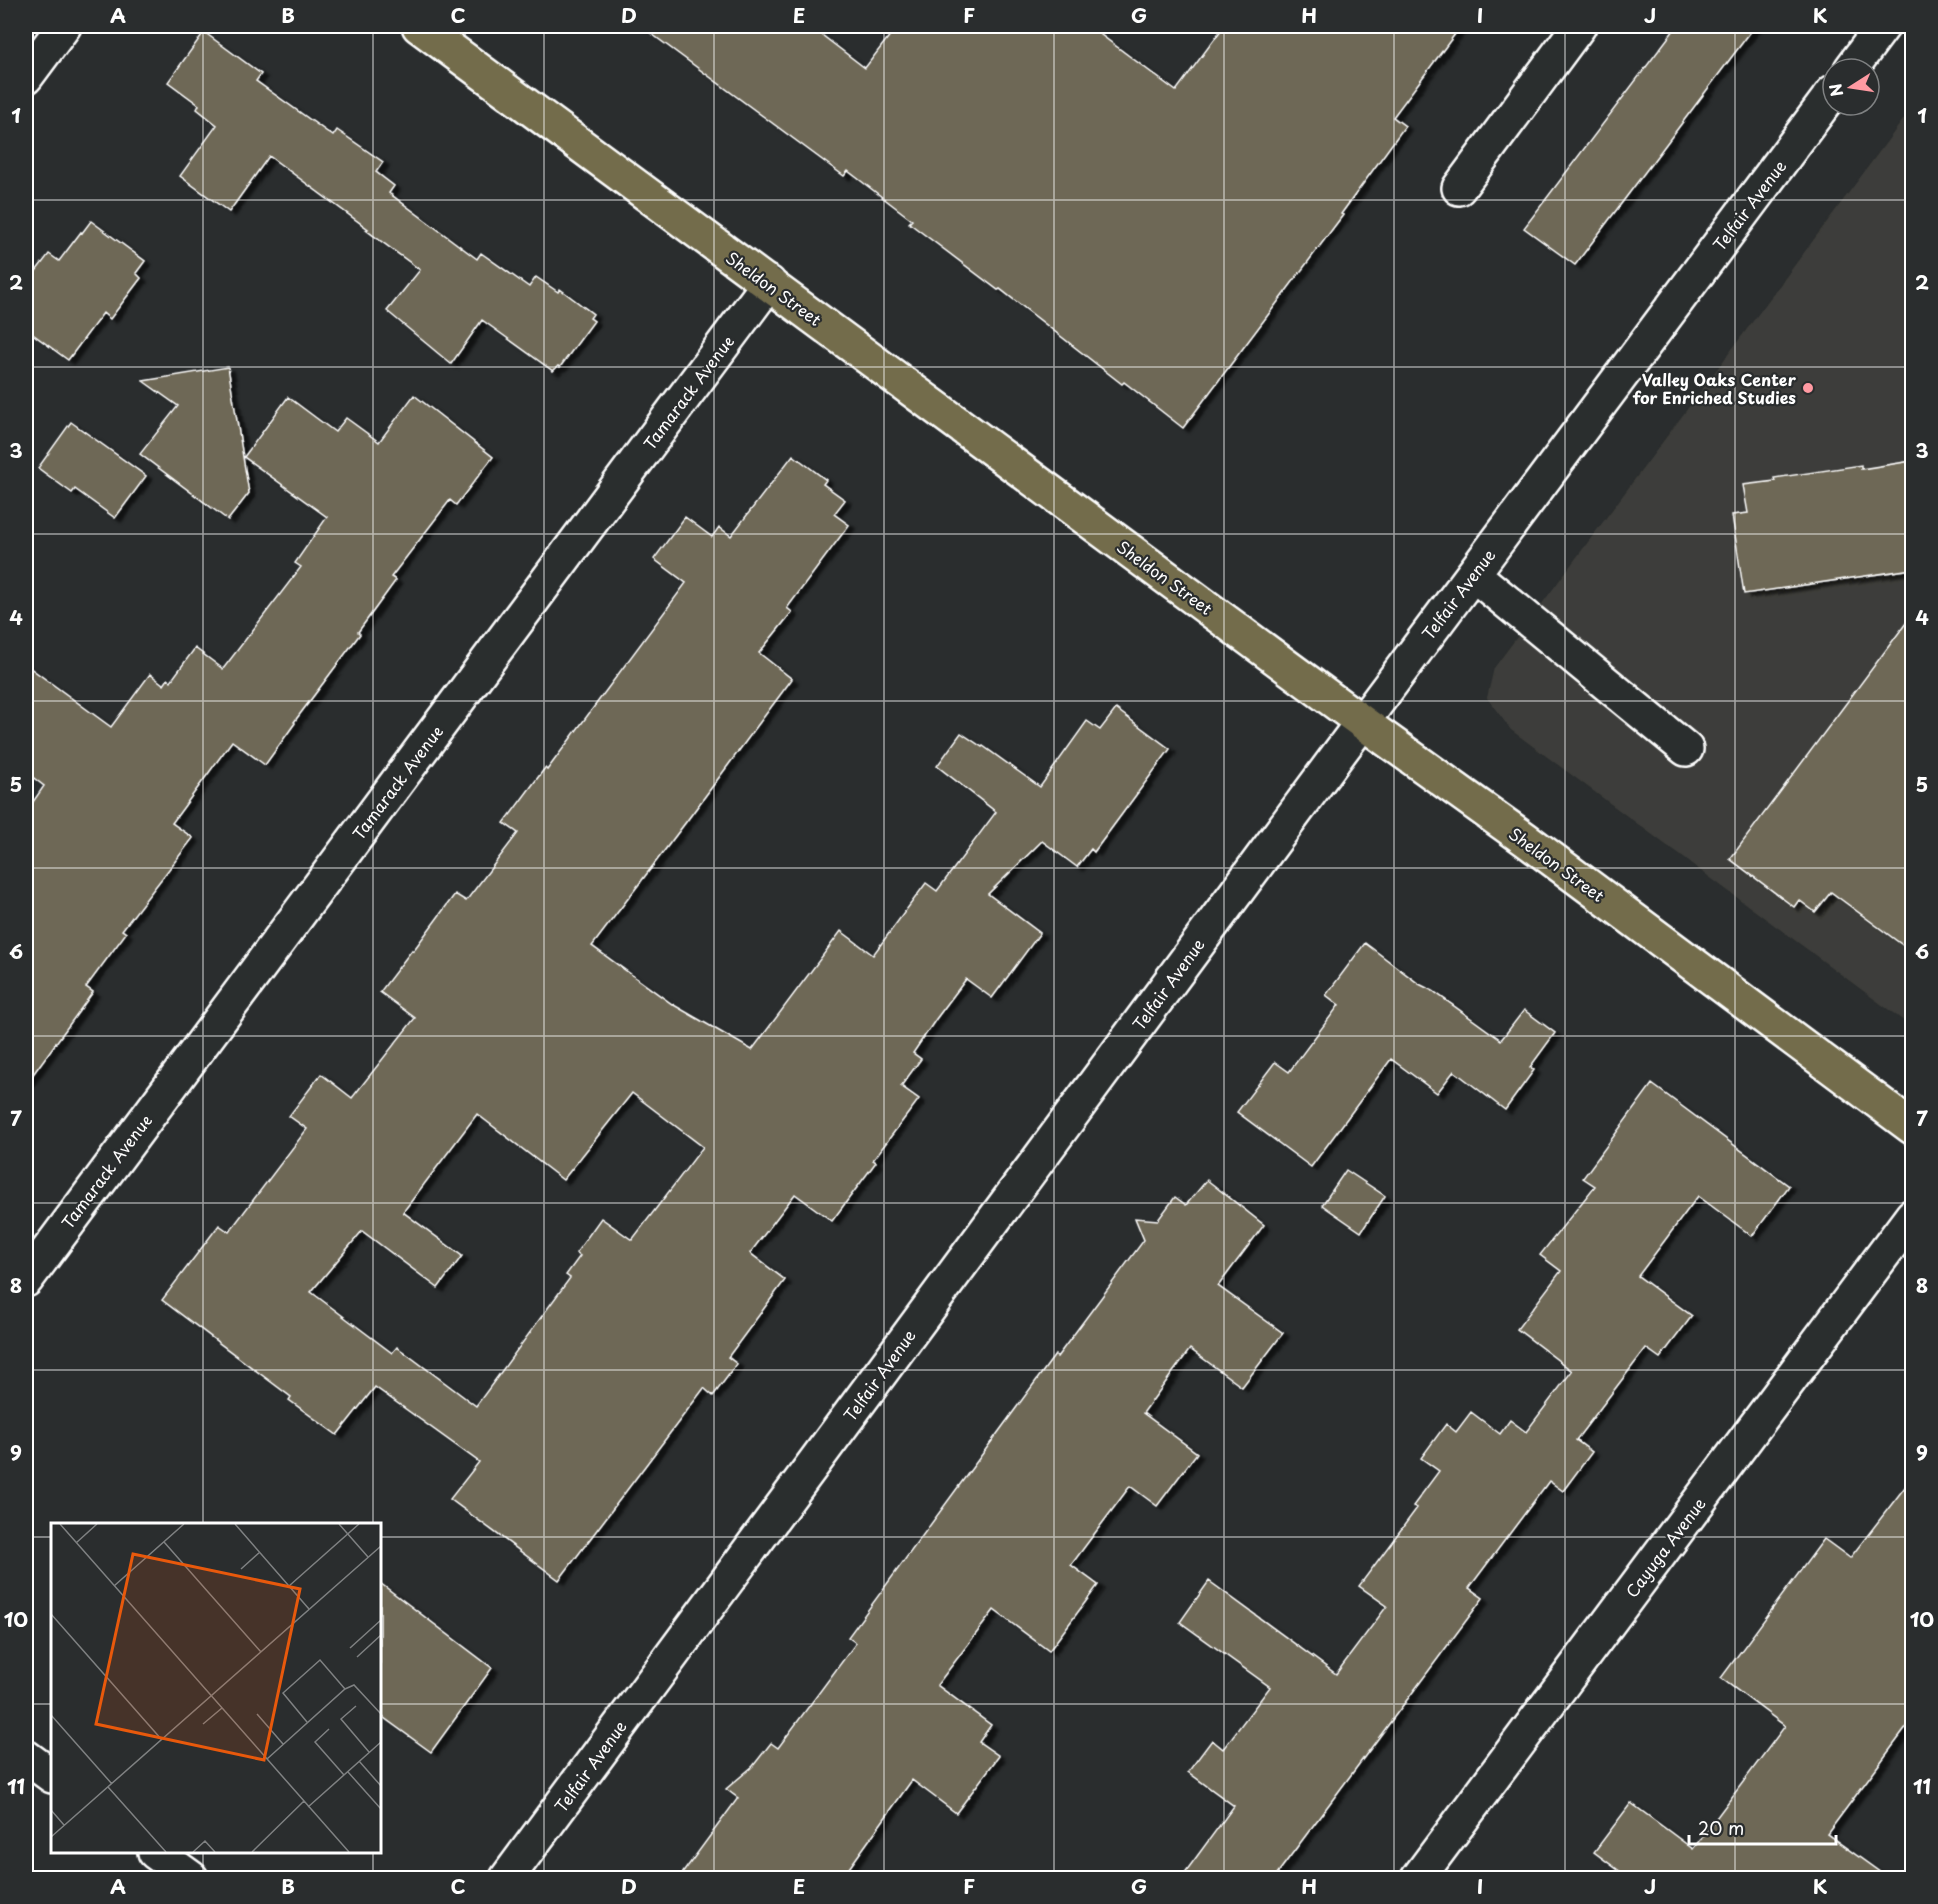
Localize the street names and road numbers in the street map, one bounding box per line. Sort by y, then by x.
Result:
street label: Telfair Avenue [1707,154,1791,255]
street label: Sheldon Street [721,245,827,331]
street label: Tamarack Avenue [637,330,739,454]
street label: Sheldon Street [1112,534,1218,620]
street label: Telfair Avenue [1416,543,1500,644]
street label: Tamarack Avenue [346,720,448,844]
street label: Sheldon Street [1504,821,1610,907]
street label: Telfair Avenue [1126,933,1210,1035]
street label: Tamarack Avenue [55,1109,157,1233]
street label: Telfair Avenue [837,1324,921,1426]
street label: Cayuga Avenue [1619,1492,1711,1602]
street label: Telfair Avenue [548,1715,632,1817]

